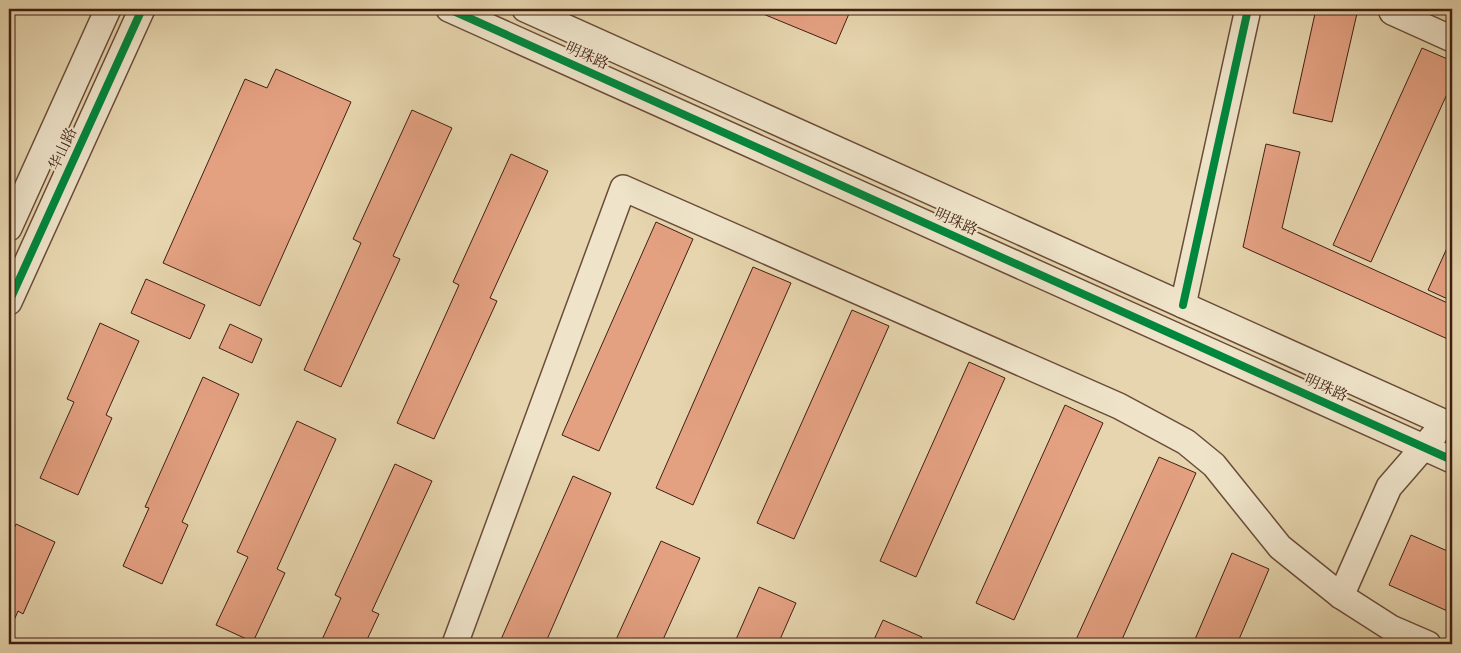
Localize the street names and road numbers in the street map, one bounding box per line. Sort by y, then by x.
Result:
street label: 明珠路 [563,38,611,74]
street label: 华山路 [45,125,81,173]
street label: 明珠路 [932,204,980,240]
street label: 明珠路 [1302,370,1350,406]

